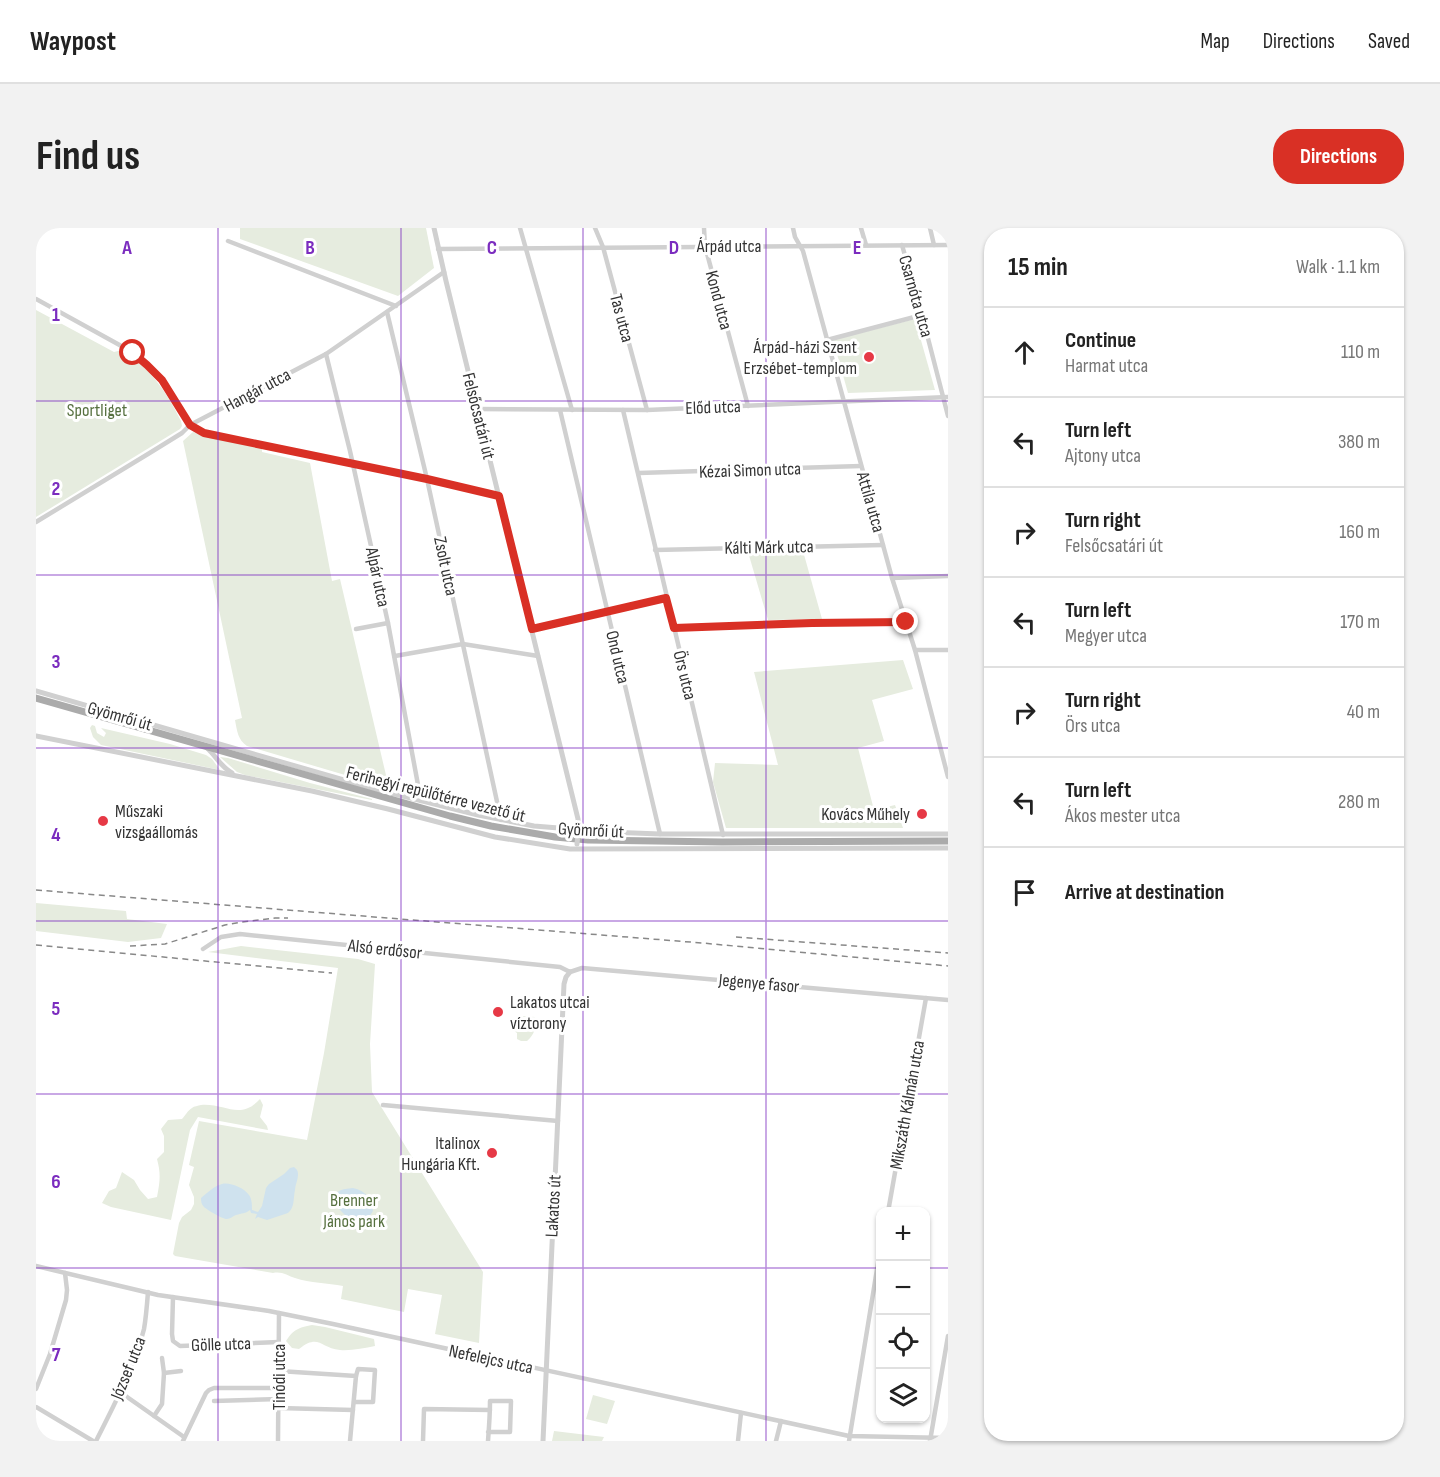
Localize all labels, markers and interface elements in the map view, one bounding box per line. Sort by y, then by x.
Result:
text: Waypost [30,25,116,58]
text: Map [1200,29,1230,54]
text: Directions [1263,29,1335,54]
text: Saved [1368,29,1410,54]
button: Directions [1273,129,1404,184]
text: Find us [36,131,140,182]
text: A [121,236,132,260]
text: B [305,236,315,260]
text: C [487,236,497,260]
text: D [669,236,679,260]
street label: Árpád utca [696,236,761,257]
text: E [853,236,861,260]
text: 15 min [1008,252,1068,283]
street label: Csarnóta utca [894,253,937,340]
text: Walk · 1.1 km [1296,255,1380,279]
street label: Kond utca [701,268,736,332]
street label: Tas utca [605,292,638,345]
text: 1 [52,303,60,327]
text: Continue [1065,327,1136,354]
icon: ahead [1008,336,1041,369]
place label: Árpád-házi Szent Erzsébet-templom [744,337,858,379]
route start [119,339,145,365]
text: 110 m [1341,340,1380,364]
marker: Árpád-házi Szent Erzsébet-templom [862,350,876,364]
text: Harmat utca [1065,354,1148,378]
street label: Hangár utca [220,364,294,417]
street label: Felsőcsatári út [458,371,500,462]
street label: Előd utca [685,396,741,419]
park label: Sportliget [67,400,128,421]
text: Turn left [1065,417,1131,444]
icon: left [1008,426,1041,459]
text: 380 m [1338,430,1380,454]
text: Ajtony utca [1065,444,1141,468]
street label: Kézai Simon utca [699,458,801,483]
street label: Attila utca [852,468,889,535]
text: 2 [52,477,60,501]
text: Turn right [1065,507,1141,534]
icon: right [1008,516,1041,549]
text: 160 m [1339,520,1380,544]
text: Felsőcsatári út [1065,534,1163,558]
street label: Zsolt utca [429,535,462,598]
street label: Kálti Márk utca [724,536,814,559]
street label: Alpár utca [361,544,394,609]
text: Turn left [1065,597,1131,624]
icon: left [1008,606,1041,639]
route end [892,608,918,634]
text: 170 m [1340,610,1380,634]
text: Megyer utca [1065,624,1147,648]
street label: Ond utca [601,629,634,686]
street label: Örs utca [668,648,701,702]
text: 3 [52,650,61,674]
text: Turn right [1065,687,1141,714]
icon: right [1008,696,1041,729]
street label: Gyömrői út [85,697,155,736]
text: 40 m [1347,700,1380,724]
text: Örs utca [1065,714,1120,738]
street label: Ferihegyi repülőtérre vezető út [344,762,528,827]
text: Turn left [1065,777,1131,804]
icon: left [1008,786,1041,819]
text: 280 m [1338,790,1380,814]
place label: Műszaki vizsgaállomás [115,801,198,843]
place label: Kovács Műhely [821,804,910,825]
text: Ákos mester utca [1065,804,1181,828]
marker: Kovács Műhely [915,807,929,821]
marker: Műszaki vizsgaállomás [96,814,110,828]
street label: Gyömrői út [557,818,625,843]
text: 4 [51,823,61,847]
icon: arrive [1008,876,1041,909]
text: Arrive at destination [1065,879,1224,906]
street label: Alsó erdősor [346,935,423,964]
street label: Jegenye fasor [717,969,800,997]
place label: Lakatos utcai víztorony [510,992,590,1034]
text: 5 [52,997,61,1021]
marker: Lakatos utcai víztorony [491,1005,505,1019]
street label: Mikszáth Kálmán utca [886,1039,929,1171]
place label: Italinox Hungária Kft. [401,1133,480,1175]
marker: Italinox Hungária Kft. [485,1146,499,1160]
text: 6 [51,1170,61,1194]
street label: Lakatos út [541,1174,566,1238]
park label: Brenner János park [322,1190,385,1232]
map controls [876,1207,930,1423]
button: + [876,1207,930,1261]
button: − [876,1261,930,1315]
button: locate [876,1315,930,1369]
street label: Gölle utca [191,1333,251,1356]
street label: József utca [106,1334,151,1404]
street label: Nefelejcs utca [447,1340,535,1379]
text: 7 [52,1343,61,1367]
street label: Tinódi utca [269,1344,290,1410]
button: layers [876,1369,930,1423]

